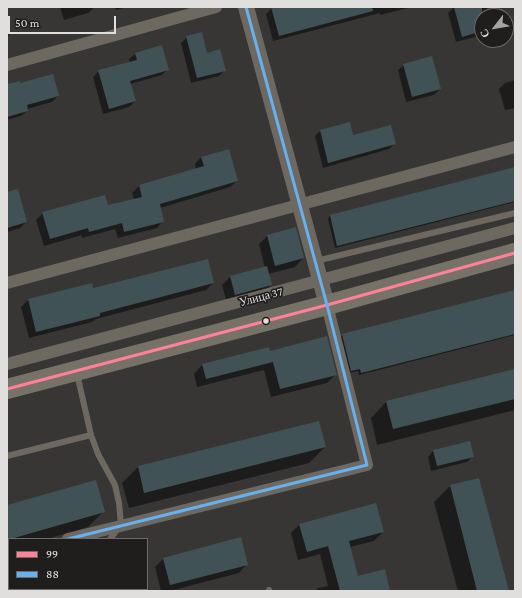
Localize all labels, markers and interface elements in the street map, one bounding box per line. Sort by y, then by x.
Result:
scale bar [10,8,118,34]
north arrow [474,8,514,48]
text: 50 m [15,16,39,30]
text: С [477,27,492,40]
street label: Улица 37 [238,284,284,310]
unlabelled marker [261,316,271,326]
legend [8,538,148,590]
text: 99 [46,547,58,561]
text: 88 [46,567,59,581]

